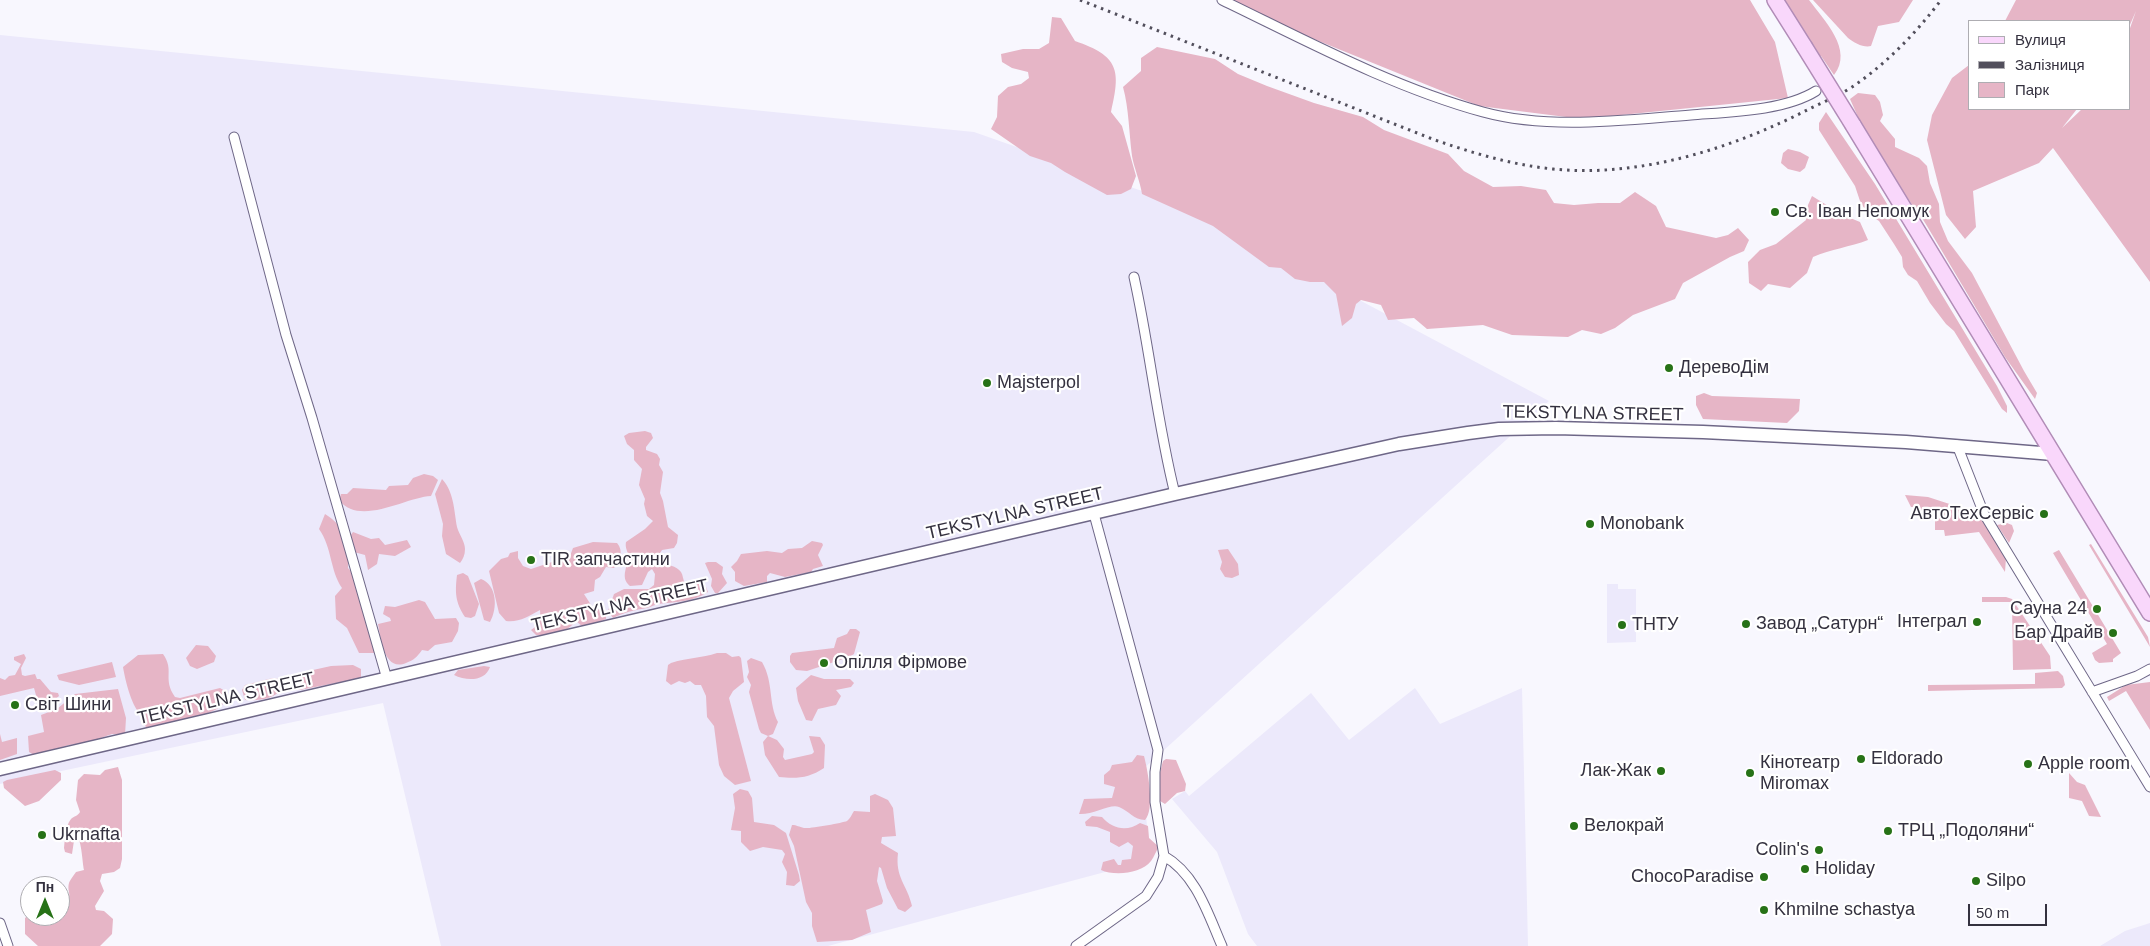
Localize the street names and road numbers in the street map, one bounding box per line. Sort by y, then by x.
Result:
street label: TEKSTYLNA STREET [1502,402,1684,426]
street label: TEKSTYLNA STREET [924,483,1106,545]
street label: TEKSTYLNA STREET [529,575,711,637]
street label: TEKSTYLNA STREET [135,668,317,730]

